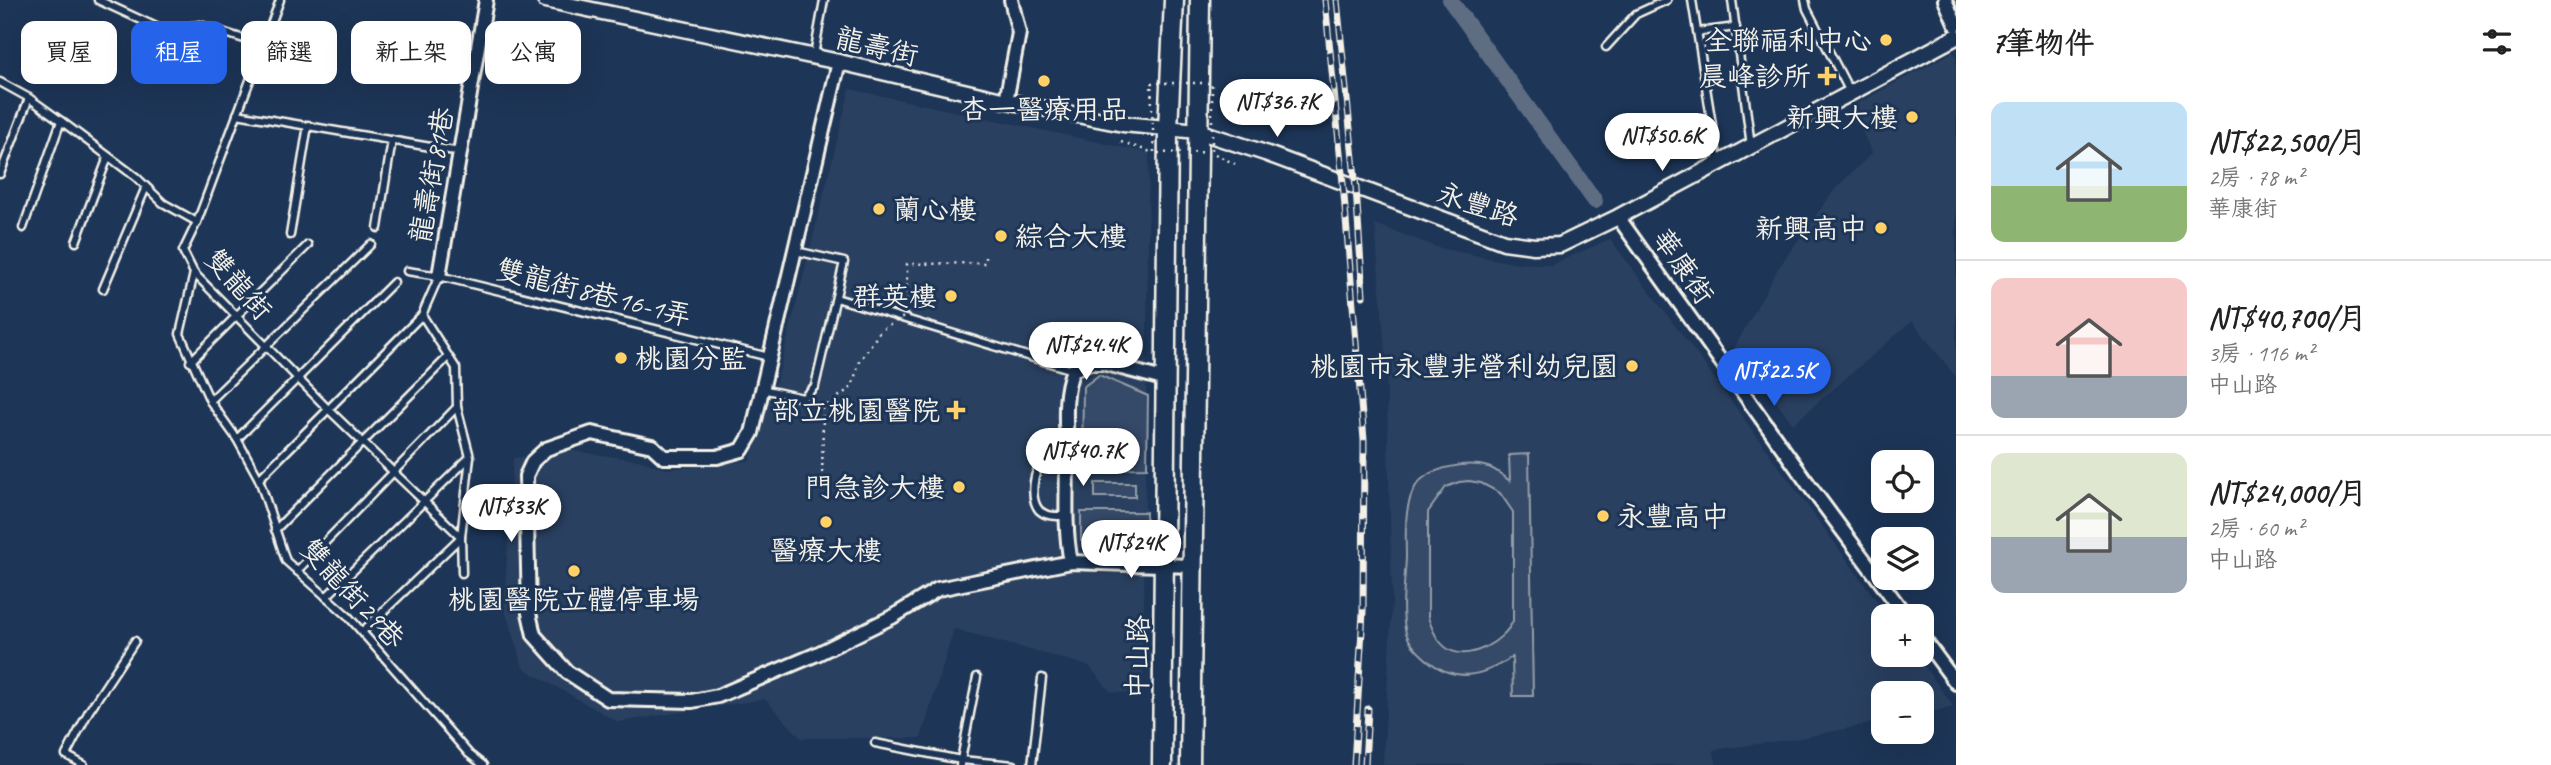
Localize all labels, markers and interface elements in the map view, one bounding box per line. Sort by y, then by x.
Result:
street label: 龍壽街 [832,20,922,73]
chip: 買屋 [21,21,117,84]
chip: 租屋 [131,21,227,84]
chip: 篩選 [241,21,337,84]
chip: 新上架 [351,21,471,84]
chip: 公寓 [485,21,581,84]
place label: 全聯福利中心 [1704,23,1872,58]
icon: filters [2478,23,2516,61]
text: 7筆物件 [1991,24,2094,62]
marker: 全聯福利中心 [1878,32,1894,48]
place label: 晨峰診所 [1699,59,1811,94]
marker: 晨峰診所 [1817,66,1837,86]
marker: 杏一醫療用品 [1036,73,1052,89]
pin: NT$36.7K [1205,80,1349,139]
text: NT$36.7K [1236,87,1318,116]
place label: 杏一醫療用品 [960,92,1128,127]
place label: 新興大樓 [1786,100,1898,135]
street label: 龍壽街81巷 [402,104,461,246]
marker: 新興大樓 [1904,109,1920,125]
pin: NT$50.6K [1590,114,1734,173]
text: NT$50.6K [1621,121,1703,150]
text: NT$22,500/月 [2208,123,2367,161]
icon: home [2047,130,2131,214]
text: 2房 · 78 m² [2208,163,2303,192]
street label: 永豐路 [1432,175,1523,234]
place label: 蘭心樓 [893,192,977,227]
text: 華康街 [2208,194,2277,223]
marker: 蘭心樓 [871,201,887,217]
place label: 新興高中 [1755,211,1867,246]
place label: 綜合大樓 [1015,219,1127,254]
marker: 新興高中 [1873,220,1889,236]
street label: 華康街 [1645,222,1722,311]
marker: 綜合大樓 [993,228,1009,244]
street label: 雙龍街 [198,241,280,327]
street label: 雙龍街8巷16-1弄 [493,251,695,334]
place label: 群英樓 [853,279,937,314]
marker: 群英樓 [943,288,959,304]
text: NT$40,700/月 [2208,299,2367,337]
icon: home [2047,306,2131,390]
pin: NT$24.4K [1014,322,1158,382]
text: NT$24.4K [1045,330,1127,359]
text: 3房 · 116 m² [2208,339,2314,368]
place label: 桃園分監 [635,341,747,376]
pin: NT$22.5K [1702,348,1846,408]
place label: 桃園市永豐非營利幼兒園 [1310,349,1618,384]
marker: 桃園分監 [613,350,629,366]
text: NT$22.5K [1733,356,1815,385]
marker: 桃園市永豐非營利幼兒園 [1624,358,1640,374]
text: 中山路 [2208,370,2277,399]
place label: 部立桃園醫院 [772,393,940,428]
marker: 部立桃園醫院 [946,400,966,420]
pin: NT$40.7K [1011,428,1155,488]
text: NT$40.7K [1042,436,1124,465]
map controls [1871,450,1934,744]
button: locate [1871,450,1934,513]
place label: 門急診大樓 [805,470,945,505]
text: NT$24,000/月 [2208,474,2367,512]
marker: 門急診大樓 [951,479,967,495]
icon: home [2047,481,2131,565]
pin: NT$33K [454,484,568,544]
text: NT$33K [477,492,545,521]
place label: 永豐高中 [1617,499,1729,534]
marker: 永豐高中 [1595,508,1611,524]
marker: 醫療大樓 [818,514,834,530]
text: 2房 · 60 m² [2208,514,2303,543]
pin: NT$24K [1074,520,1188,580]
button: layers [1871,527,1934,590]
text: NT$24K [1097,528,1165,557]
street label: 雙龍街29巷 [293,531,413,656]
place label: 醫療大樓 [770,533,882,568]
text: 中山路 [2208,545,2277,574]
marker: 桃園醫院立體停車場 [566,563,582,579]
place label: 桃園醫院立體停車場 [448,582,700,617]
button: + [1871,604,1934,667]
street label: 中山路 [1119,615,1156,699]
button: − [1871,681,1934,744]

